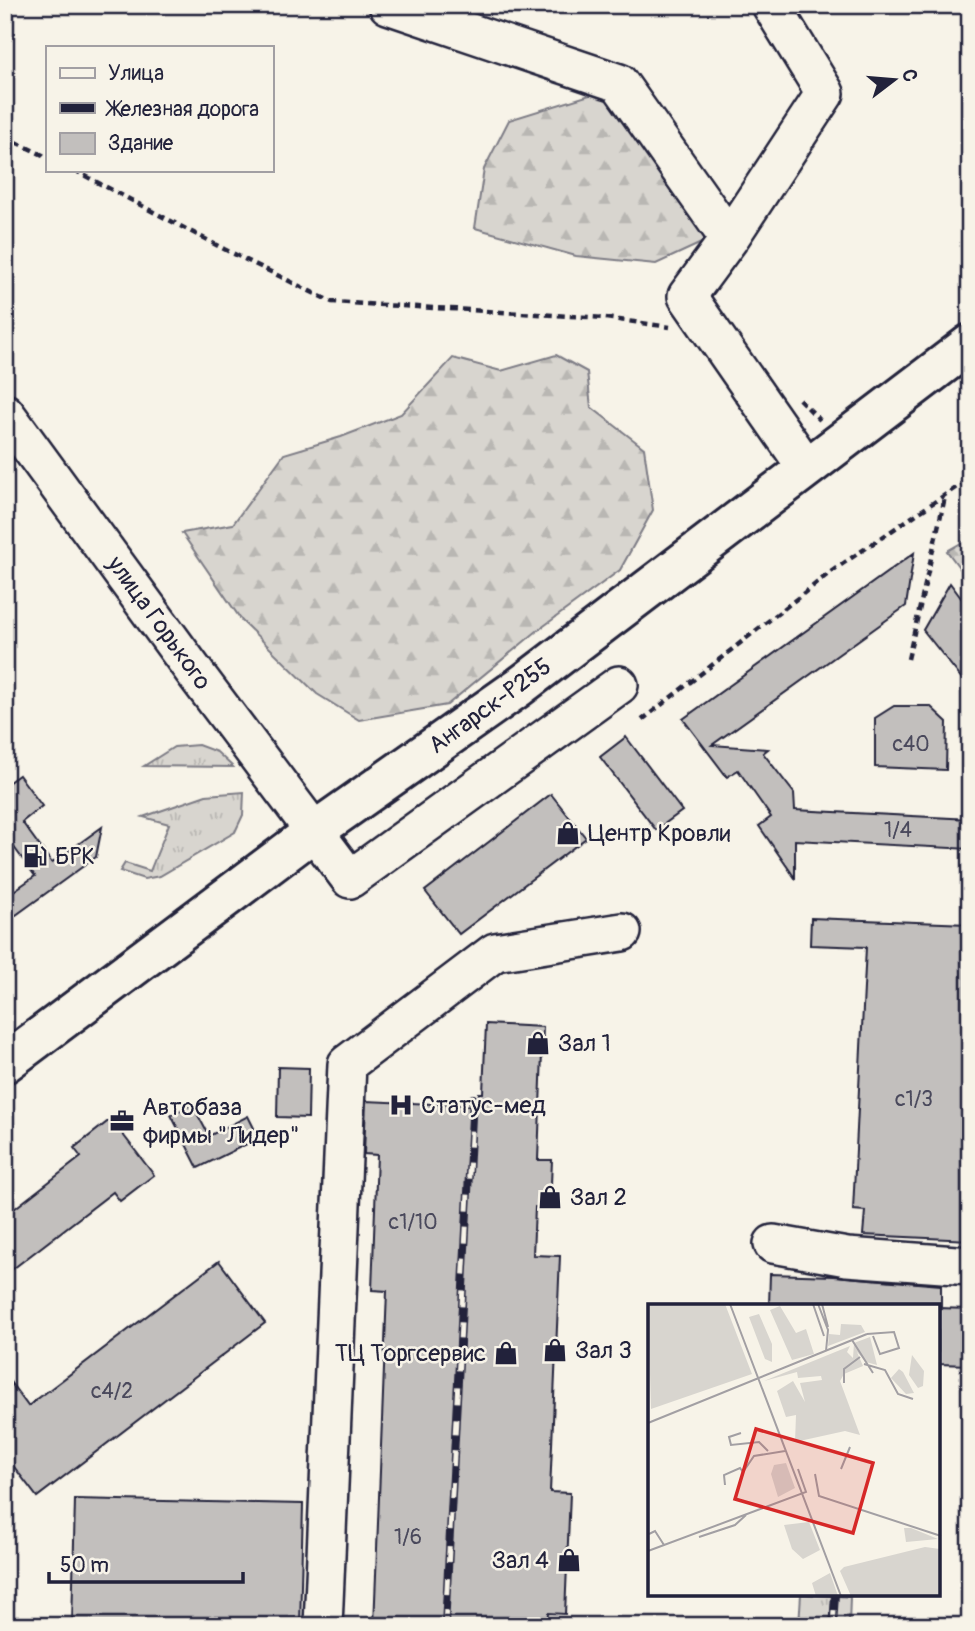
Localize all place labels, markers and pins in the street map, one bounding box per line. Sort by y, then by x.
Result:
shop icon: Центр Кровли [554,819,582,847]
place label: Центр Кровли [588,819,731,848]
fuel station icon: БРК [21,842,49,870]
place label: БРК [55,842,95,871]
shop icon: Зал 1 [524,1029,552,1057]
place label: Зал 1 [558,1029,611,1058]
hospital icon: Статус-мед [387,1091,415,1119]
place label: Статус-мед [421,1091,546,1120]
place label: Автобаза фирмы "Лидер" [142,1093,300,1150]
office icon: Автобаза фирмы "Лидер" [108,1107,136,1135]
shop icon: Зал 2 [536,1183,564,1211]
place label: Зал 2 [570,1183,627,1212]
shop icon: Зал 3 [541,1336,569,1364]
place label: Зал 3 [575,1336,632,1365]
place label: ТЦ Торгсервис [335,1339,486,1368]
shop icon: ТЦ Торгсервис [492,1339,520,1367]
place label: Зал 4 [492,1546,549,1575]
shop icon: Зал 4 [555,1546,583,1574]

